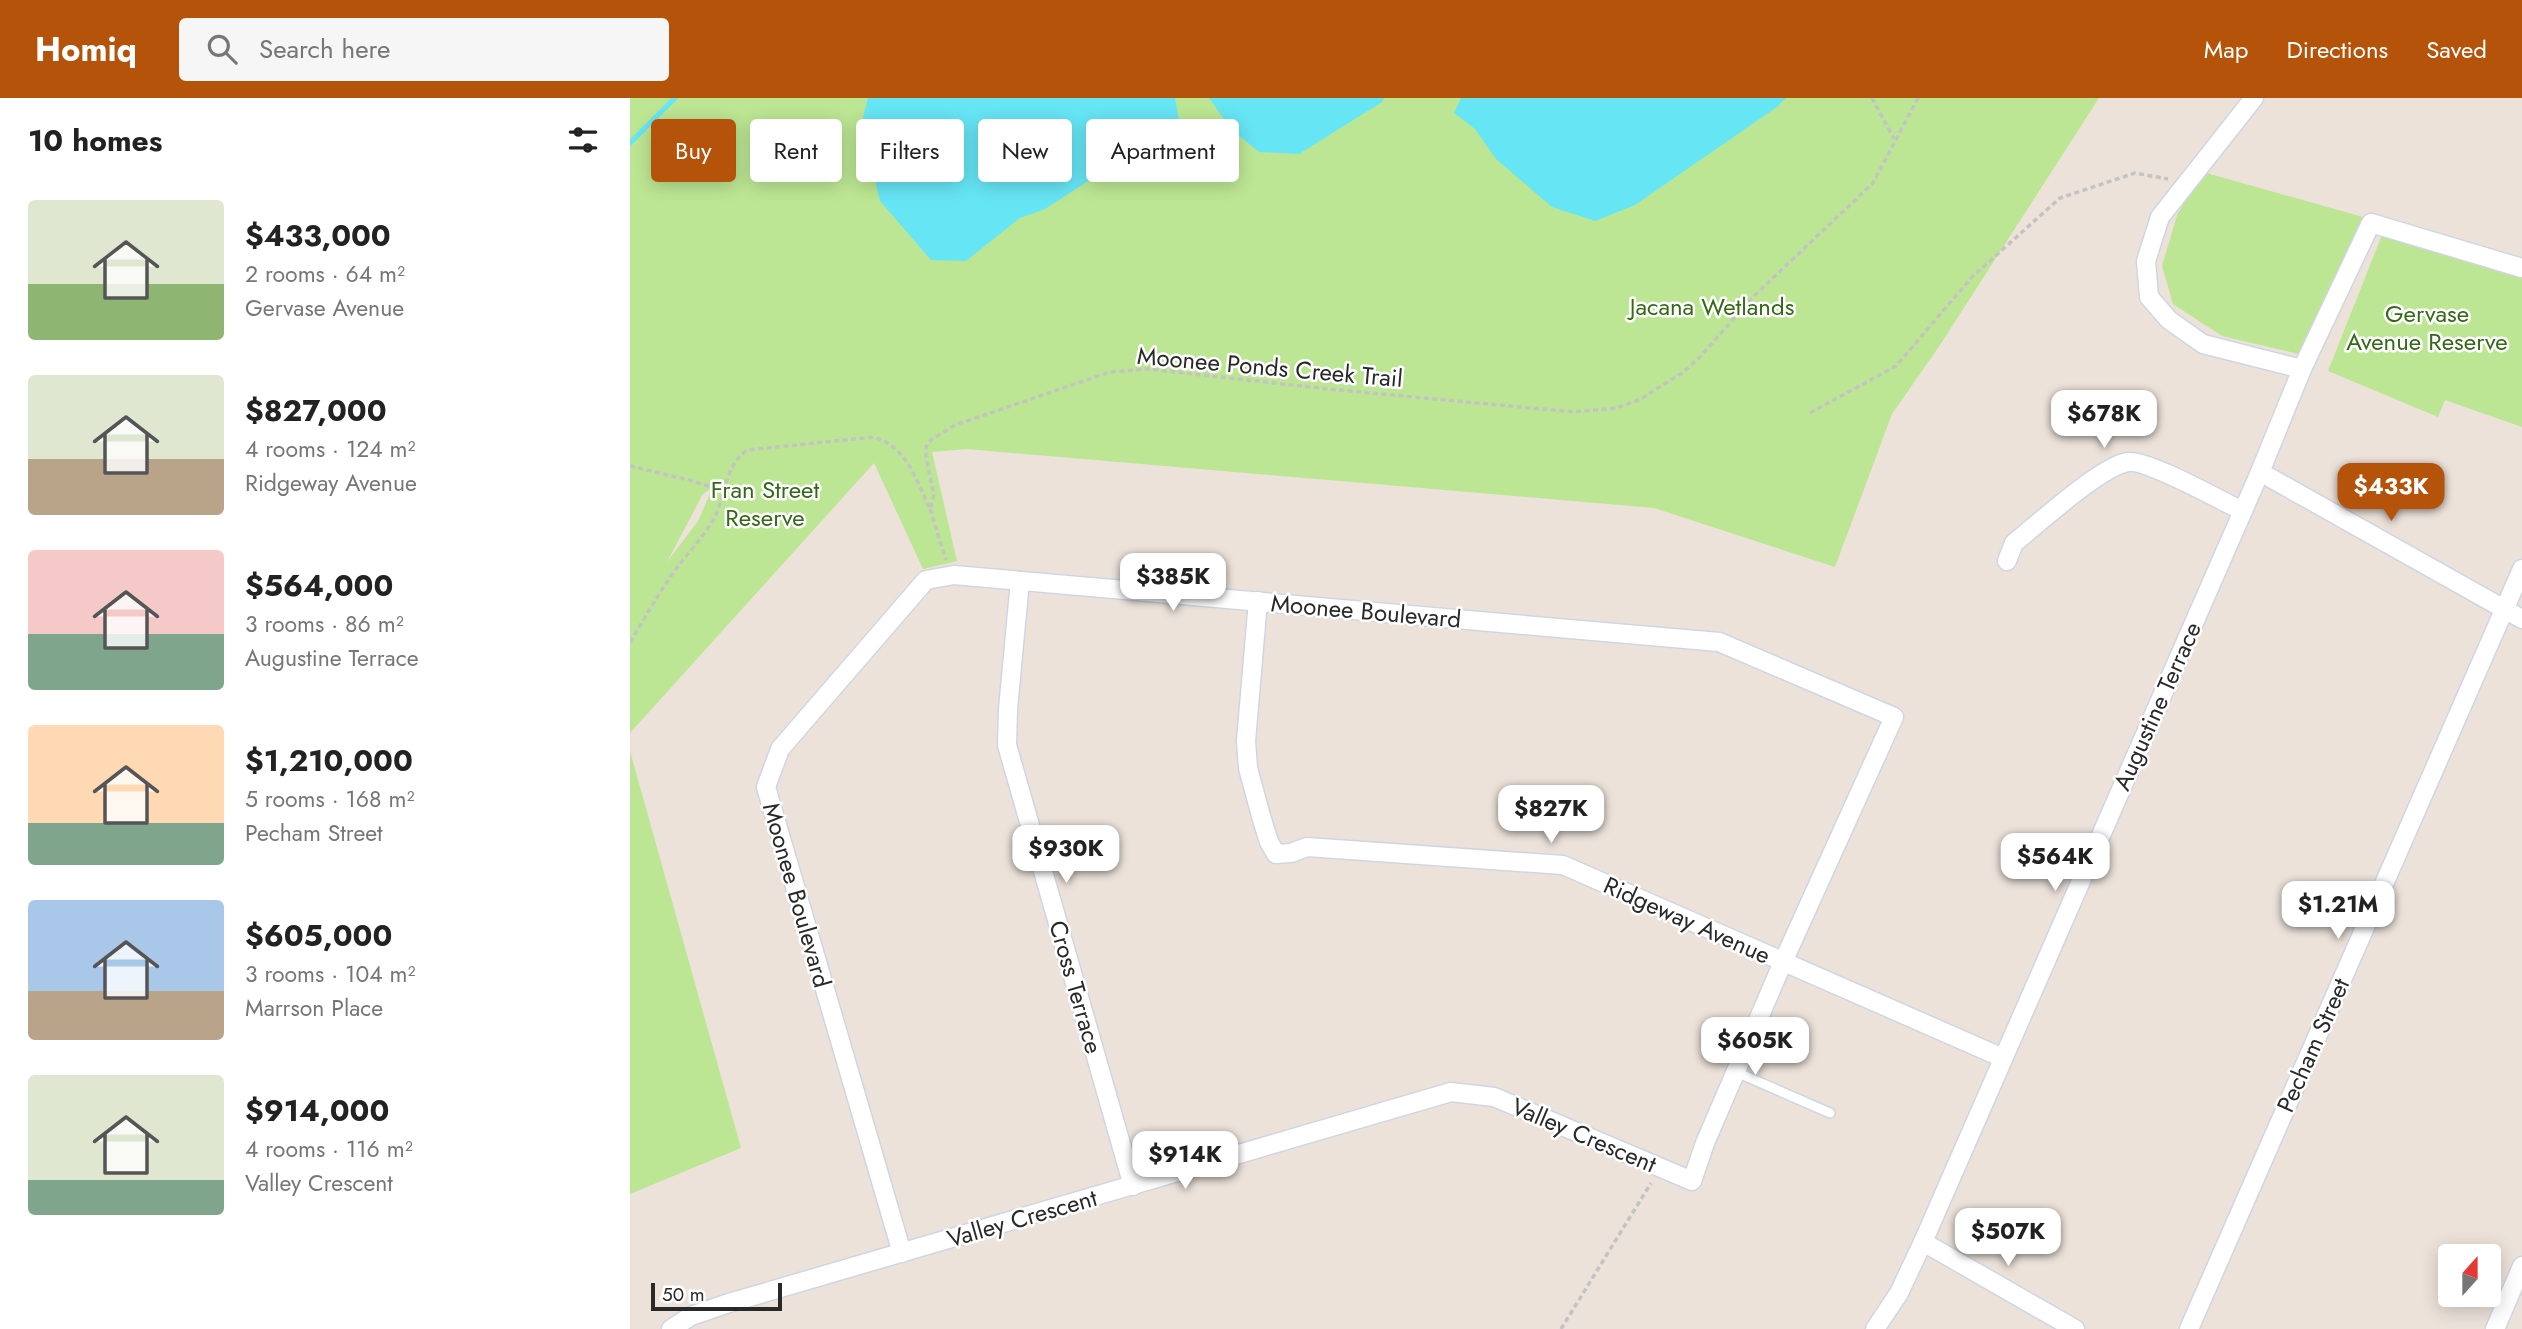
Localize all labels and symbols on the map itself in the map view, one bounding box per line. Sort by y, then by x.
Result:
park label: Jacana Wetlands [1627,289,1794,324]
park label: Gervase Avenue Reserve [2346,296,2508,359]
street label: Moonee Ponds Creek Trail [1136,338,1404,396]
pin: $678K [2055,390,2153,450]
pin: $433K [2342,464,2440,523]
park label: Fran Street Reserve [711,472,819,535]
pin: $385K [1124,554,1222,613]
street label: Moonee Boulevard [1269,585,1463,637]
street label: Augustine Terrace [2104,616,2210,796]
pin: $827K [1502,786,1600,845]
street label: Moonee Boulevard [754,798,840,992]
pin: $930K [1017,826,1115,885]
pin: $564K [2006,834,2104,893]
street label: Ridgeway Avenue [1598,868,1776,972]
pin: $1.21M [2281,882,2395,941]
street label: Cross Terrace [1040,916,1112,1058]
street label: Pecham Street [2268,972,2358,1118]
pin: $605K [1706,1018,1804,1077]
street label: Valley Crescent [1506,1089,1662,1181]
pin: $914K [1136,1132,1234,1191]
street label: Valley Crescent [943,1180,1101,1256]
pin: $507K [1959,1208,2057,1268]
north arrow [2438,1244,2501,1307]
scale bar [651,1280,782,1312]

